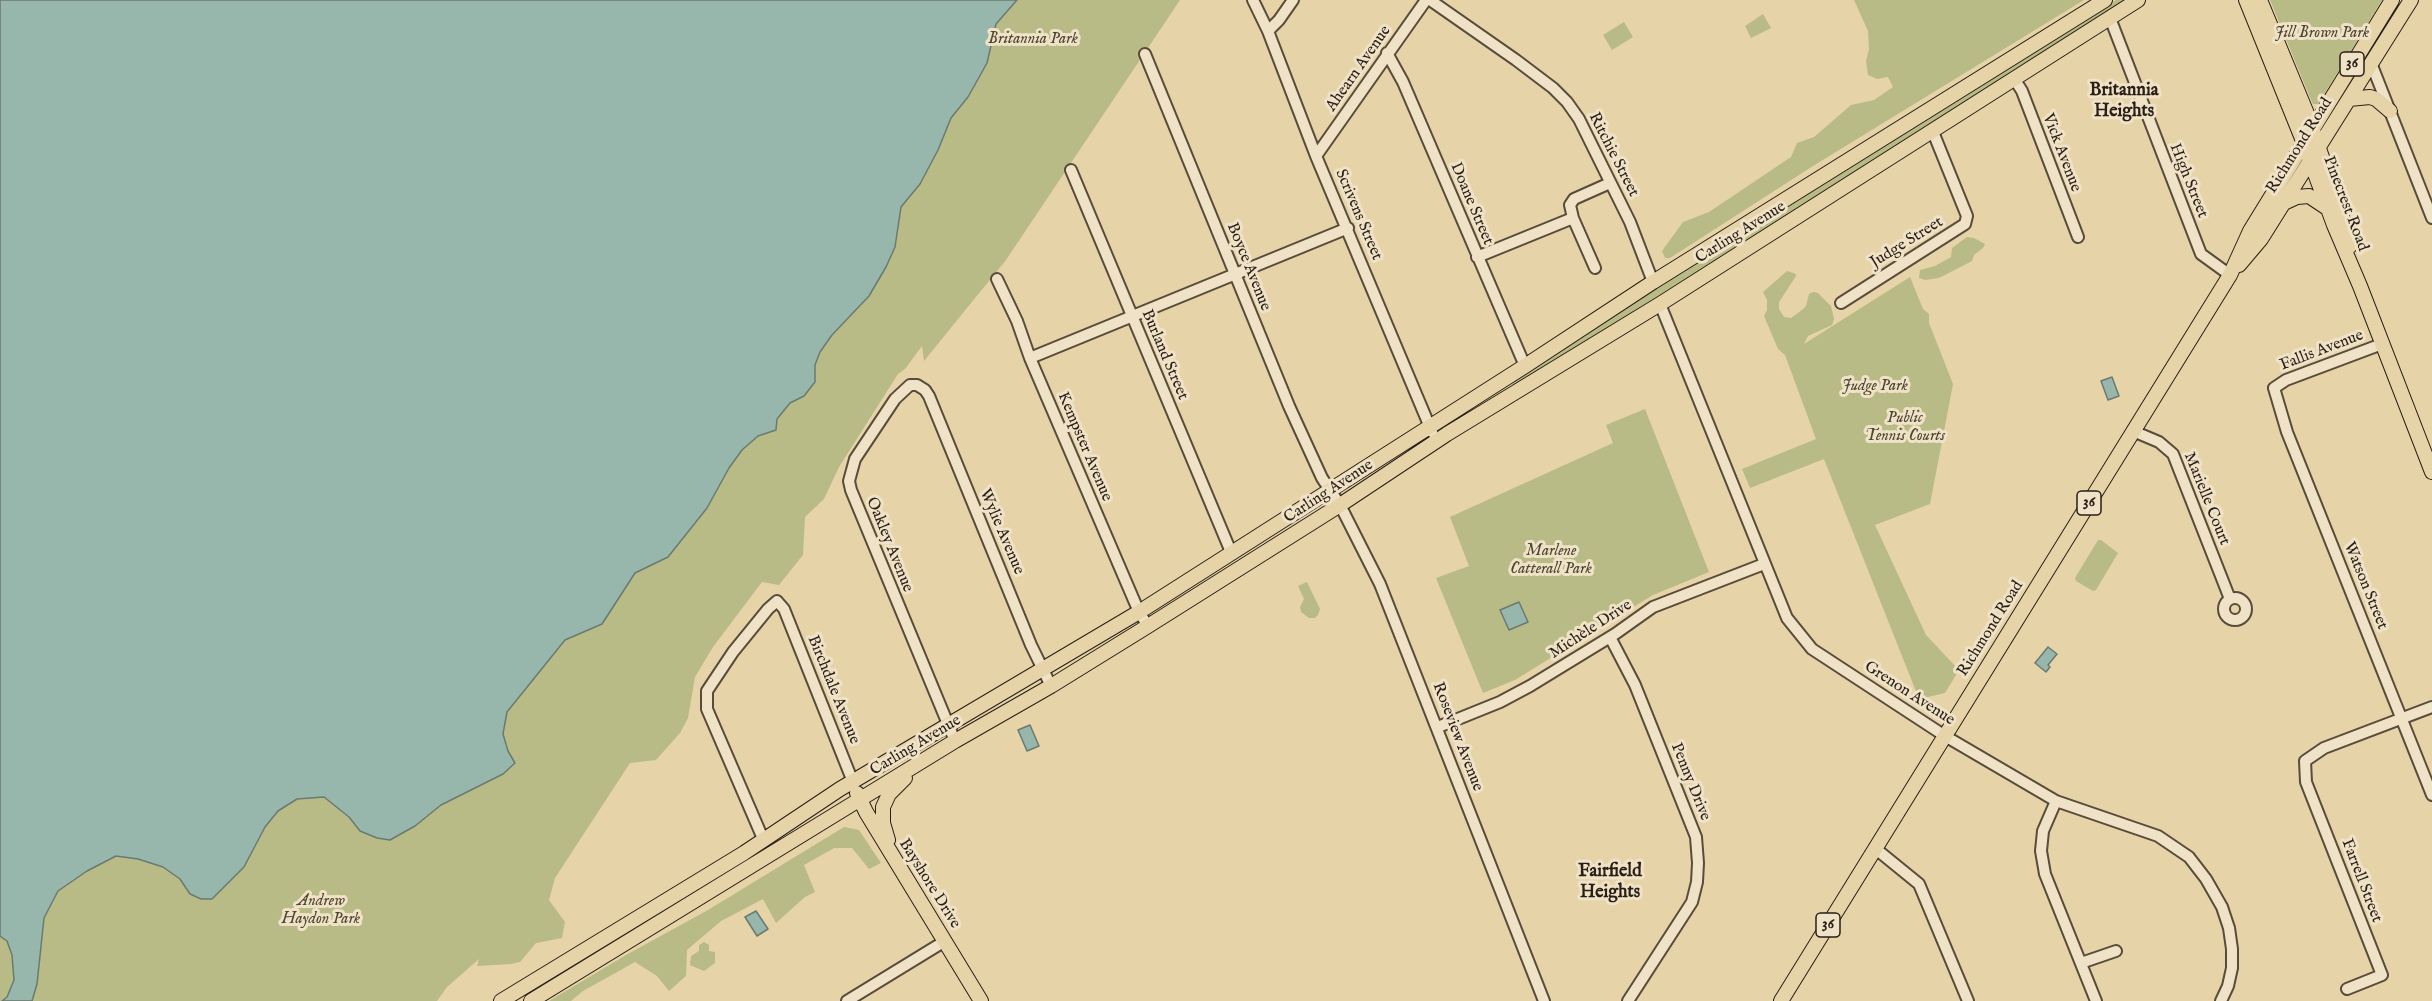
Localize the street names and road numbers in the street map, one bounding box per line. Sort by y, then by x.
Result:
street label: Ahearn Avenue [1322,22,1396,116]
road number: 36 [2340,52,2364,76]
street label: Richmond Road [2263,95,2337,197]
street label: Ritchie Street [1584,110,1642,200]
street label: Vick Avenue [2037,111,2085,195]
street label: High Street [2164,141,2212,221]
street label: Pinecrest Road [2318,154,2372,254]
street label: Doane Street [1445,160,1497,248]
street label: Scrivens Street [1330,167,1386,263]
street label: Carling Avenue [1692,198,1790,268]
street label: Judge Street [1867,213,1947,273]
street label: Boyce Avenue [1222,220,1274,314]
street label: Burland Street [1136,307,1192,403]
street label: Fallis Avenue [2278,326,2366,376]
street label: Kempster Avenue [1052,390,1116,504]
street label: Marielle Court [2179,450,2233,548]
street label: Carling Avenue [1281,456,1377,528]
street label: Wylie Avenue [974,486,1028,578]
road number: 36 [2077,491,2101,515]
street label: Oakley Avenue [861,495,917,595]
street label: Watson Street [2339,539,2391,633]
street label: Richmond Road [1954,578,2028,680]
street label: Michèle Drive [1546,596,1636,664]
street label: Birchdale Avenue [802,633,864,747]
street label: Grenon Avenue [1860,658,1958,730]
street label: Roseview Avenue [1427,680,1487,794]
street label: Carling Avenue [867,711,965,781]
street label: Penny Drive [1666,740,1714,824]
street label: Bayshore Drive [894,836,964,932]
street label: Farrell Street [2336,837,2386,925]
road number: 36 [1816,913,1840,937]

